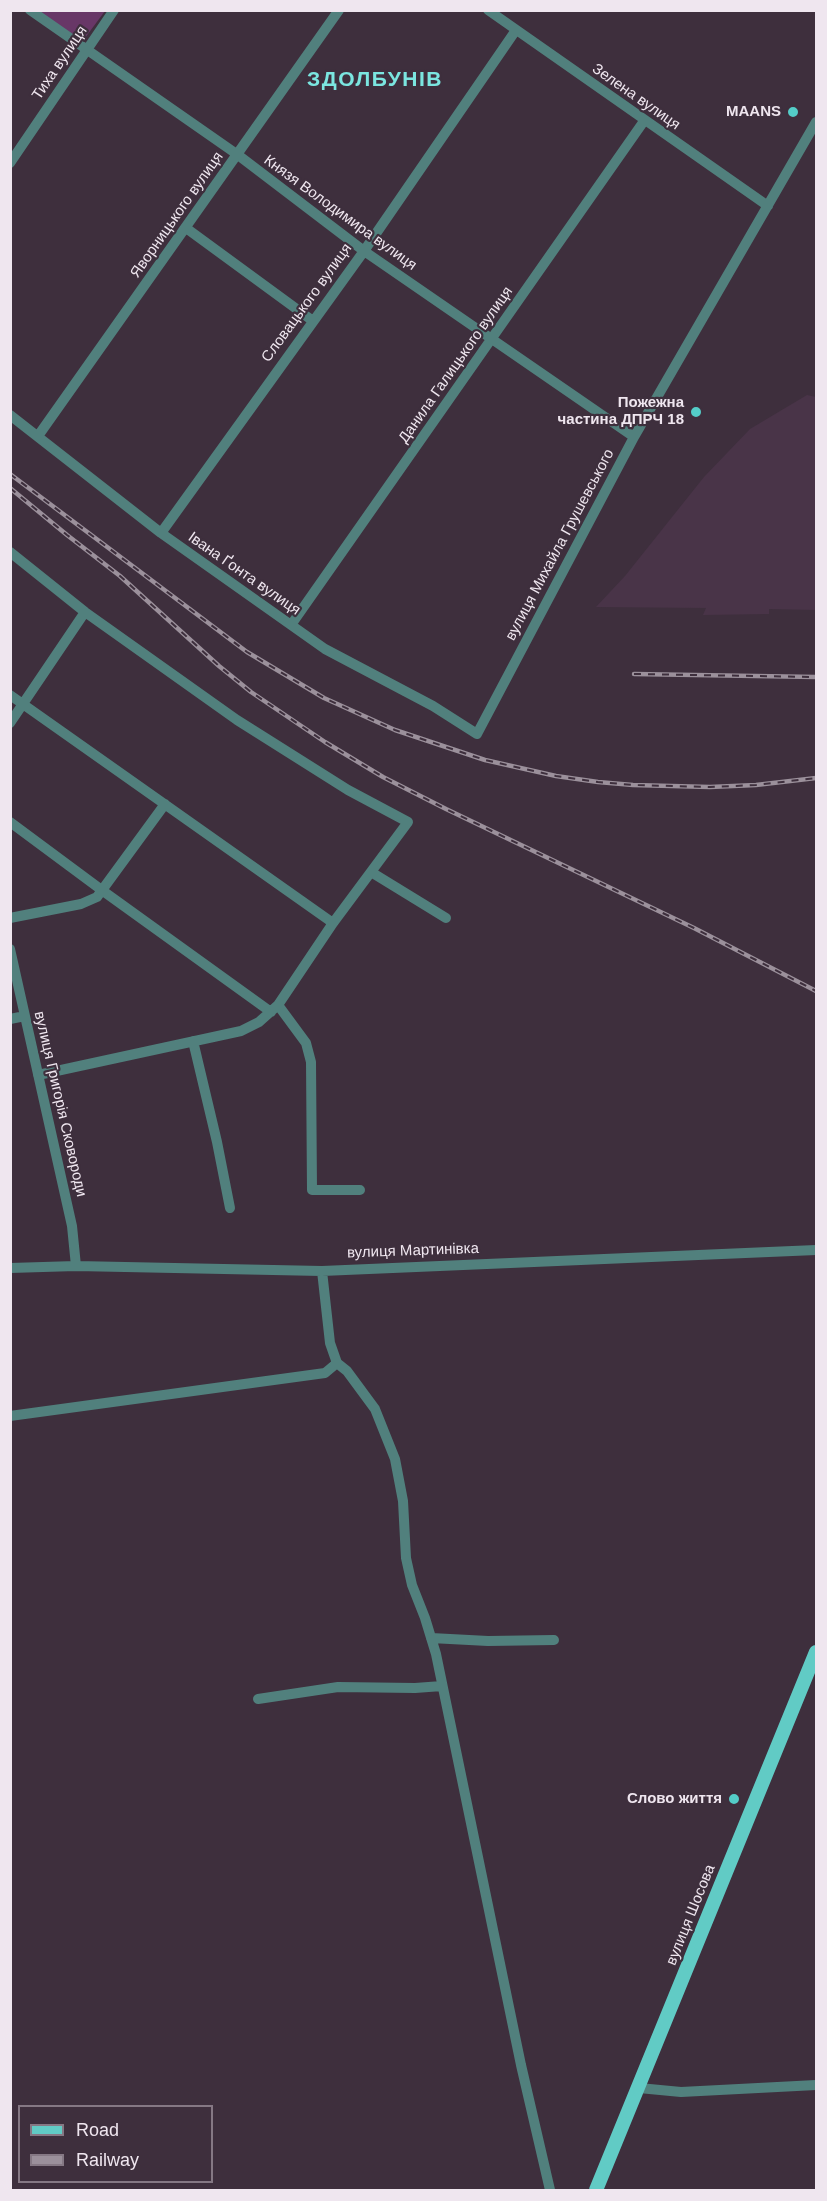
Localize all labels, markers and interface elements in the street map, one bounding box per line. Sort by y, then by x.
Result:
street label: Тиха вулиця [29,23,91,103]
street label: Зелена вулиця [588,60,684,134]
district label: ЗДОЛБУНІВ [307,67,443,93]
place label: MAANS [726,103,781,121]
marker: MAANS [786,105,800,119]
street label: Яворницького вулиця [127,148,227,282]
street label: Князя Володимира вулиця [260,151,420,275]
street label: Словацького вулиця [258,240,356,366]
street label: Данила Галицького вулиця [395,283,517,447]
place label: Пожежна частина ДПРЧ 18 [558,394,684,429]
marker: Пожежна частина ДПРЧ 18 [689,405,703,419]
street label: вулиця Михайла Грушевського [502,446,618,644]
street label: Івана Ґонта вулиця [184,529,304,619]
street label: вулиця Григорія Сковороди [30,1010,90,1198]
street label: вулиця Мартинівка [347,1240,479,1262]
place label: Слово життя [627,1790,722,1808]
marker: Слово життя [727,1792,741,1806]
street label: вулиця Шосова [663,1862,719,1968]
legend [18,2105,213,2183]
text: Road [76,2120,119,2140]
text: Railway [76,2150,139,2170]

